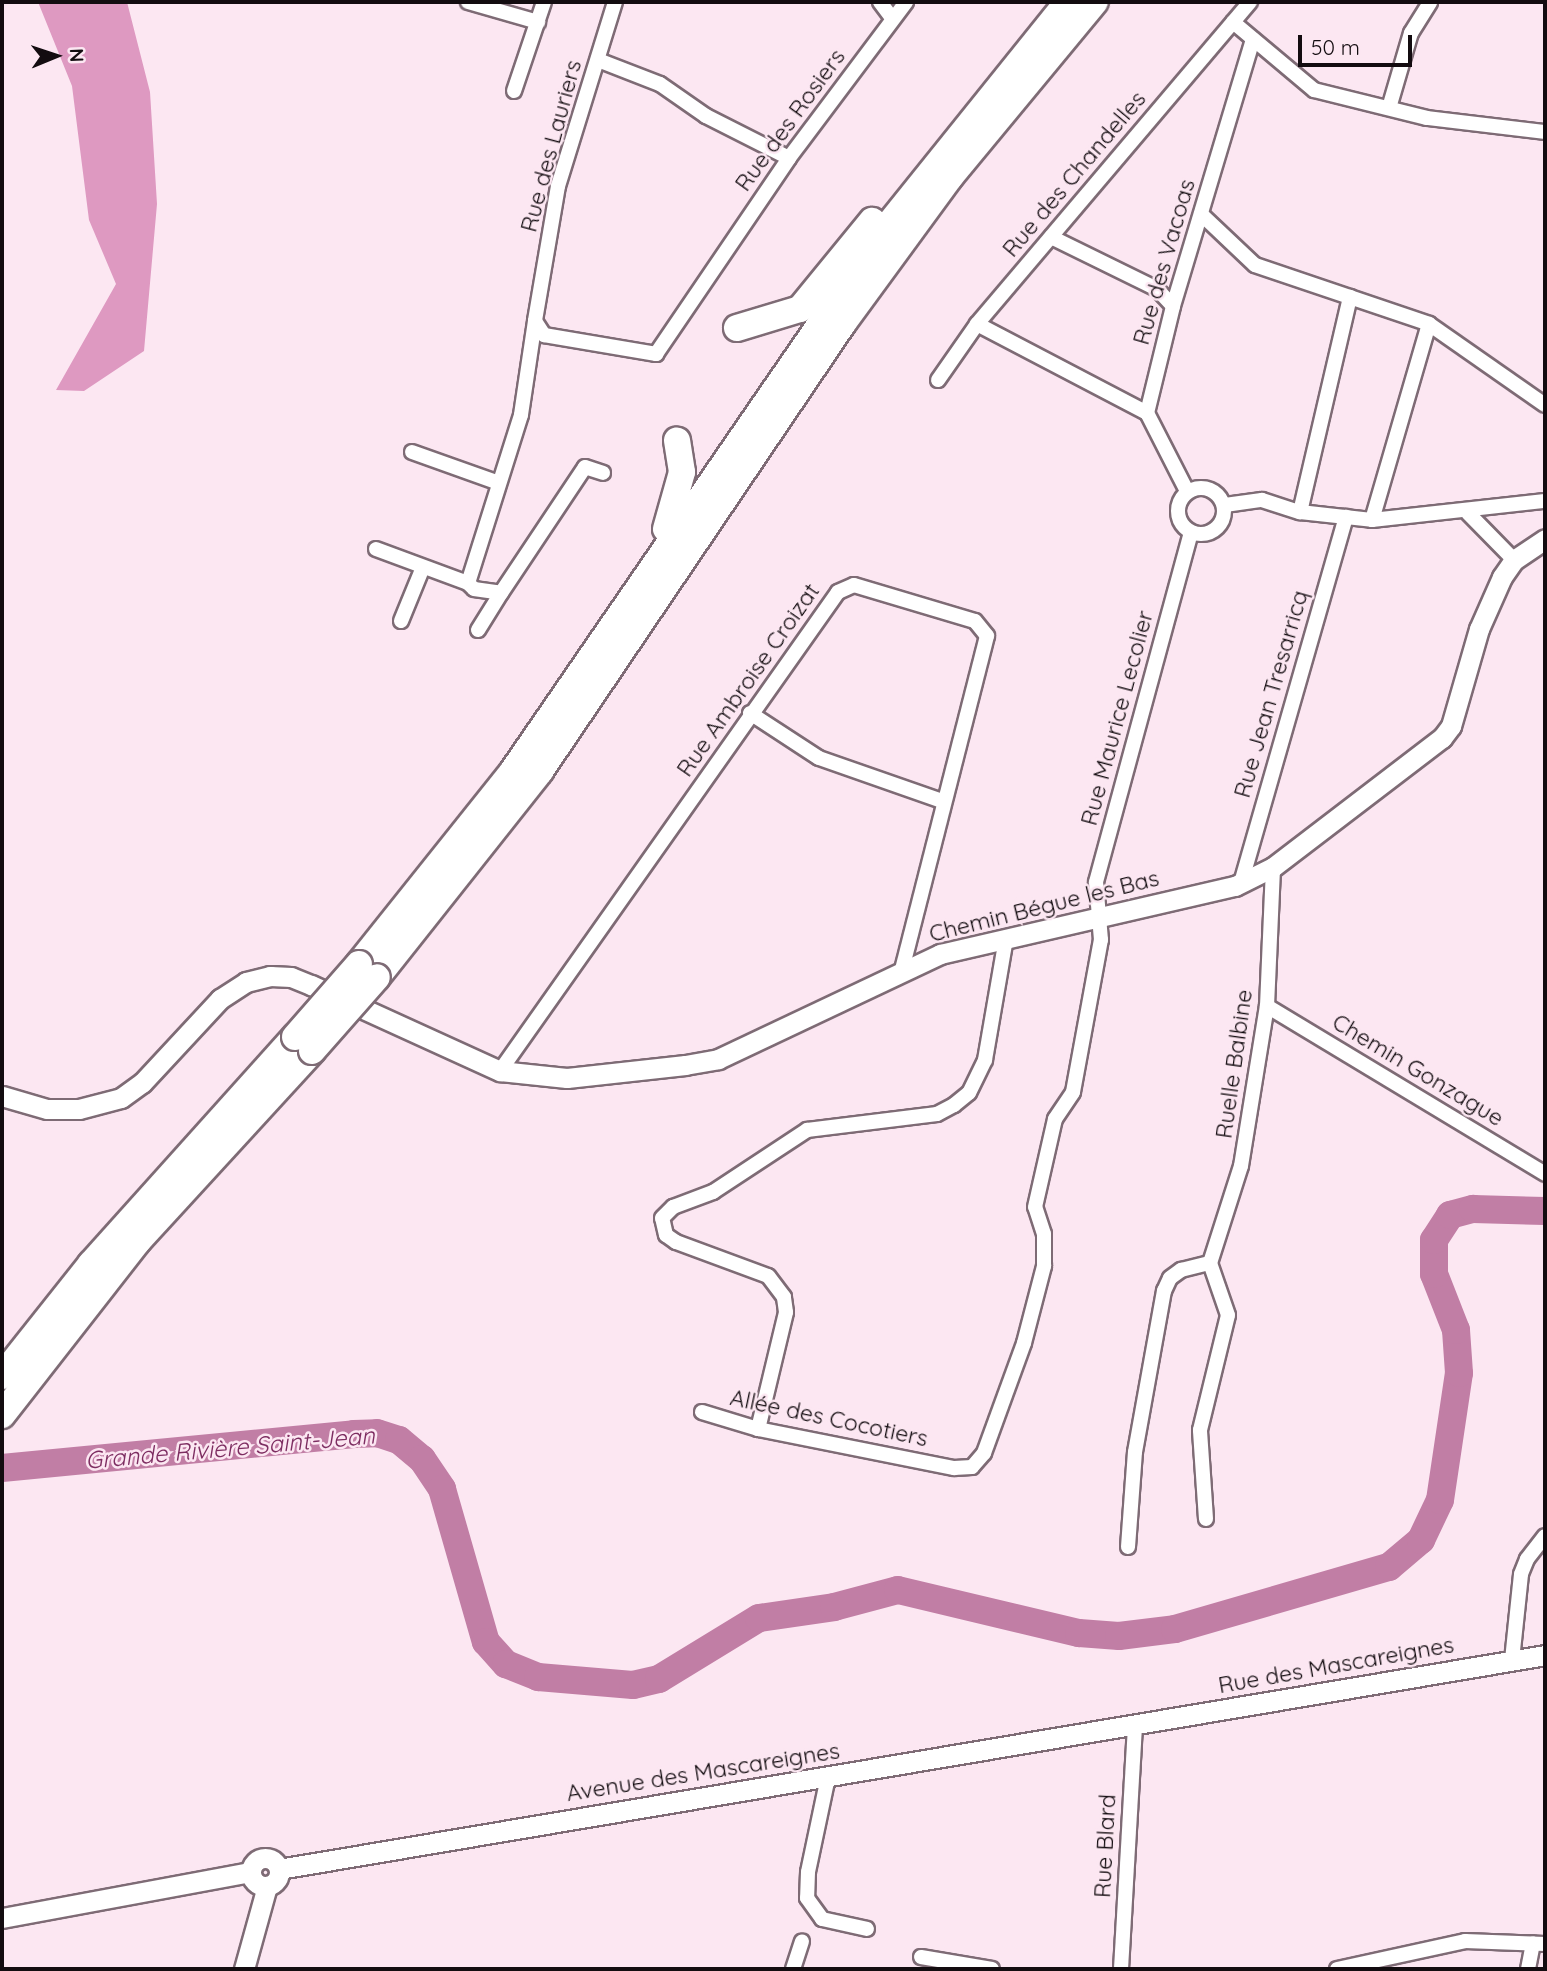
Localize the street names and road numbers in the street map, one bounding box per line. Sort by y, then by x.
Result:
street label: Rue des Rosiers [729,43,851,197]
street label: Rue des Lauriers [515,57,587,235]
street label: Rue des Chandelles [997,85,1151,263]
street label: Rue des Vacoas [1127,176,1201,348]
street label: Rue Ambroise Croizat [671,578,825,782]
street label: Rue Jean Tresarricq [1228,587,1314,801]
street label: Rue Maurice Lecolier [1075,607,1159,829]
street label: Chemin Bégue les Bas [926,864,1162,948]
street label: Ruelle Balbine [1210,988,1258,1140]
street label: Chemin Gonzague [1327,1008,1509,1132]
street label: Allée des Cocotiers [728,1384,930,1452]
street label: Rue des Mascareignes [1216,1631,1456,1699]
street label: Avenue des Mascareignes [564,1737,842,1807]
street label: Rue Blard [1088,1793,1122,1899]

